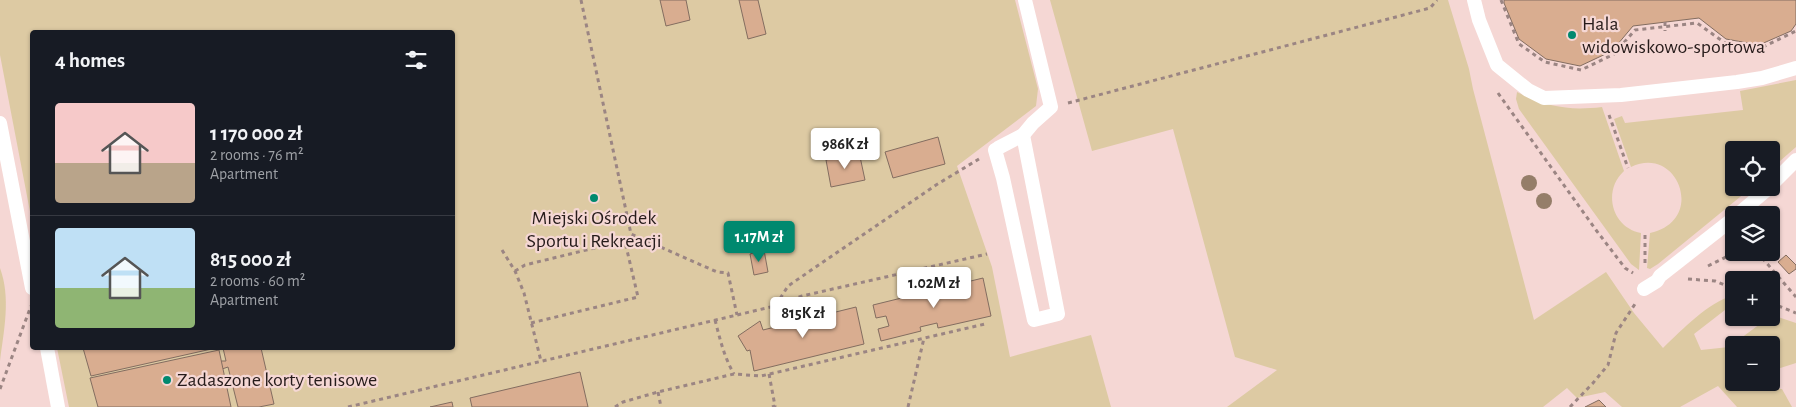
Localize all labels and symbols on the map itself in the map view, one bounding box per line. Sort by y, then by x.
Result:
place label: Hala widowiskowo-sportowa [1582,14,1765,57]
marker: Hala widowiskowo-sportowa [1566,29,1578,41]
pin: 986K zł [799,128,891,170]
marker: Miejski Ośrodek Sportu i Rekreacji [588,192,600,204]
place label: Miejski Ośrodek Sportu i Rekreacji [526,208,662,251]
pin: 1.17M zł [707,220,811,263]
pin: 1.02M zł [882,266,986,309]
pin: 815K zł [757,296,849,339]
place label: Zadaszone korty tenisowe [177,370,377,390]
marker: Zadaszone korty tenisowe [161,374,173,386]

